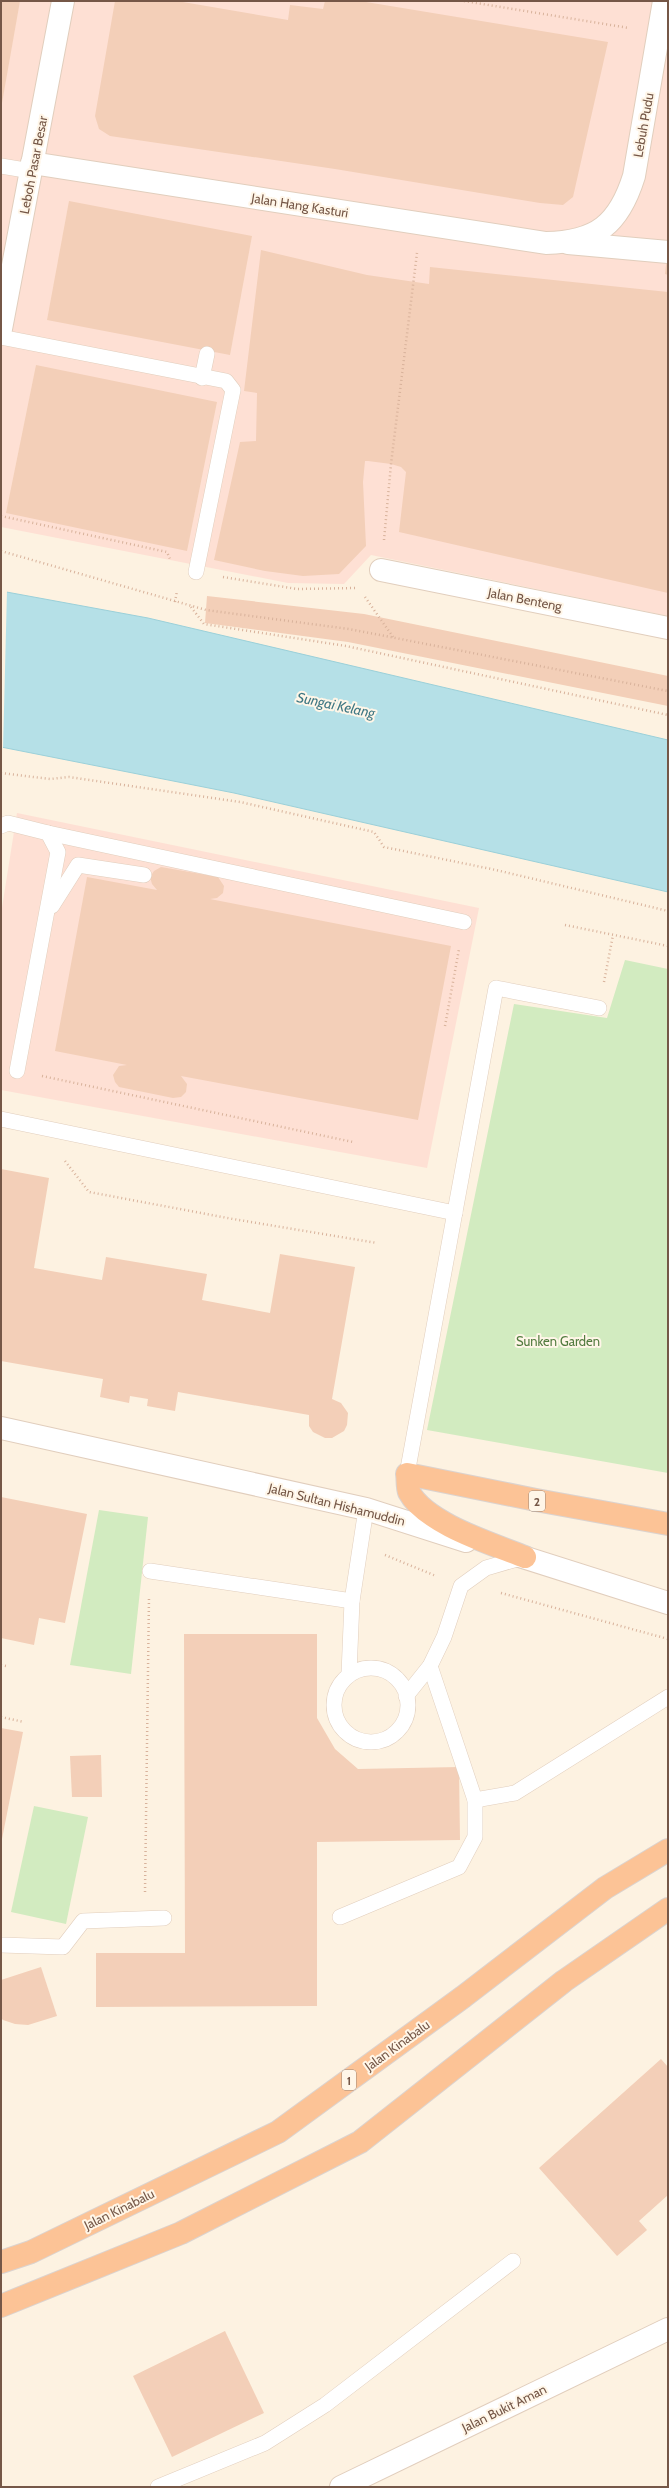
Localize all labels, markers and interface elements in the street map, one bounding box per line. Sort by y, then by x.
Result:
street label: Lebuh Pudu [629,91,657,159]
street label: Leboh Pasar Besar [16,114,51,215]
street label: Jalan Hang Kasturi [249,189,350,221]
street label: Jalan Benteng [486,584,564,614]
water label: Sungai Kelang [295,688,377,722]
park label: Sunken Garden [516,1333,600,1349]
street label: Jalan Sultan Hishamuddin [266,1479,407,1529]
road number: 2 [529,1491,545,1511]
street label: Jalan Kinabalu [361,2016,433,2074]
road number: 1 [342,2070,356,2090]
street label: Jalan Kinabalu [80,2185,157,2233]
street label: Jalan Bukit Aman [458,2381,549,2436]

